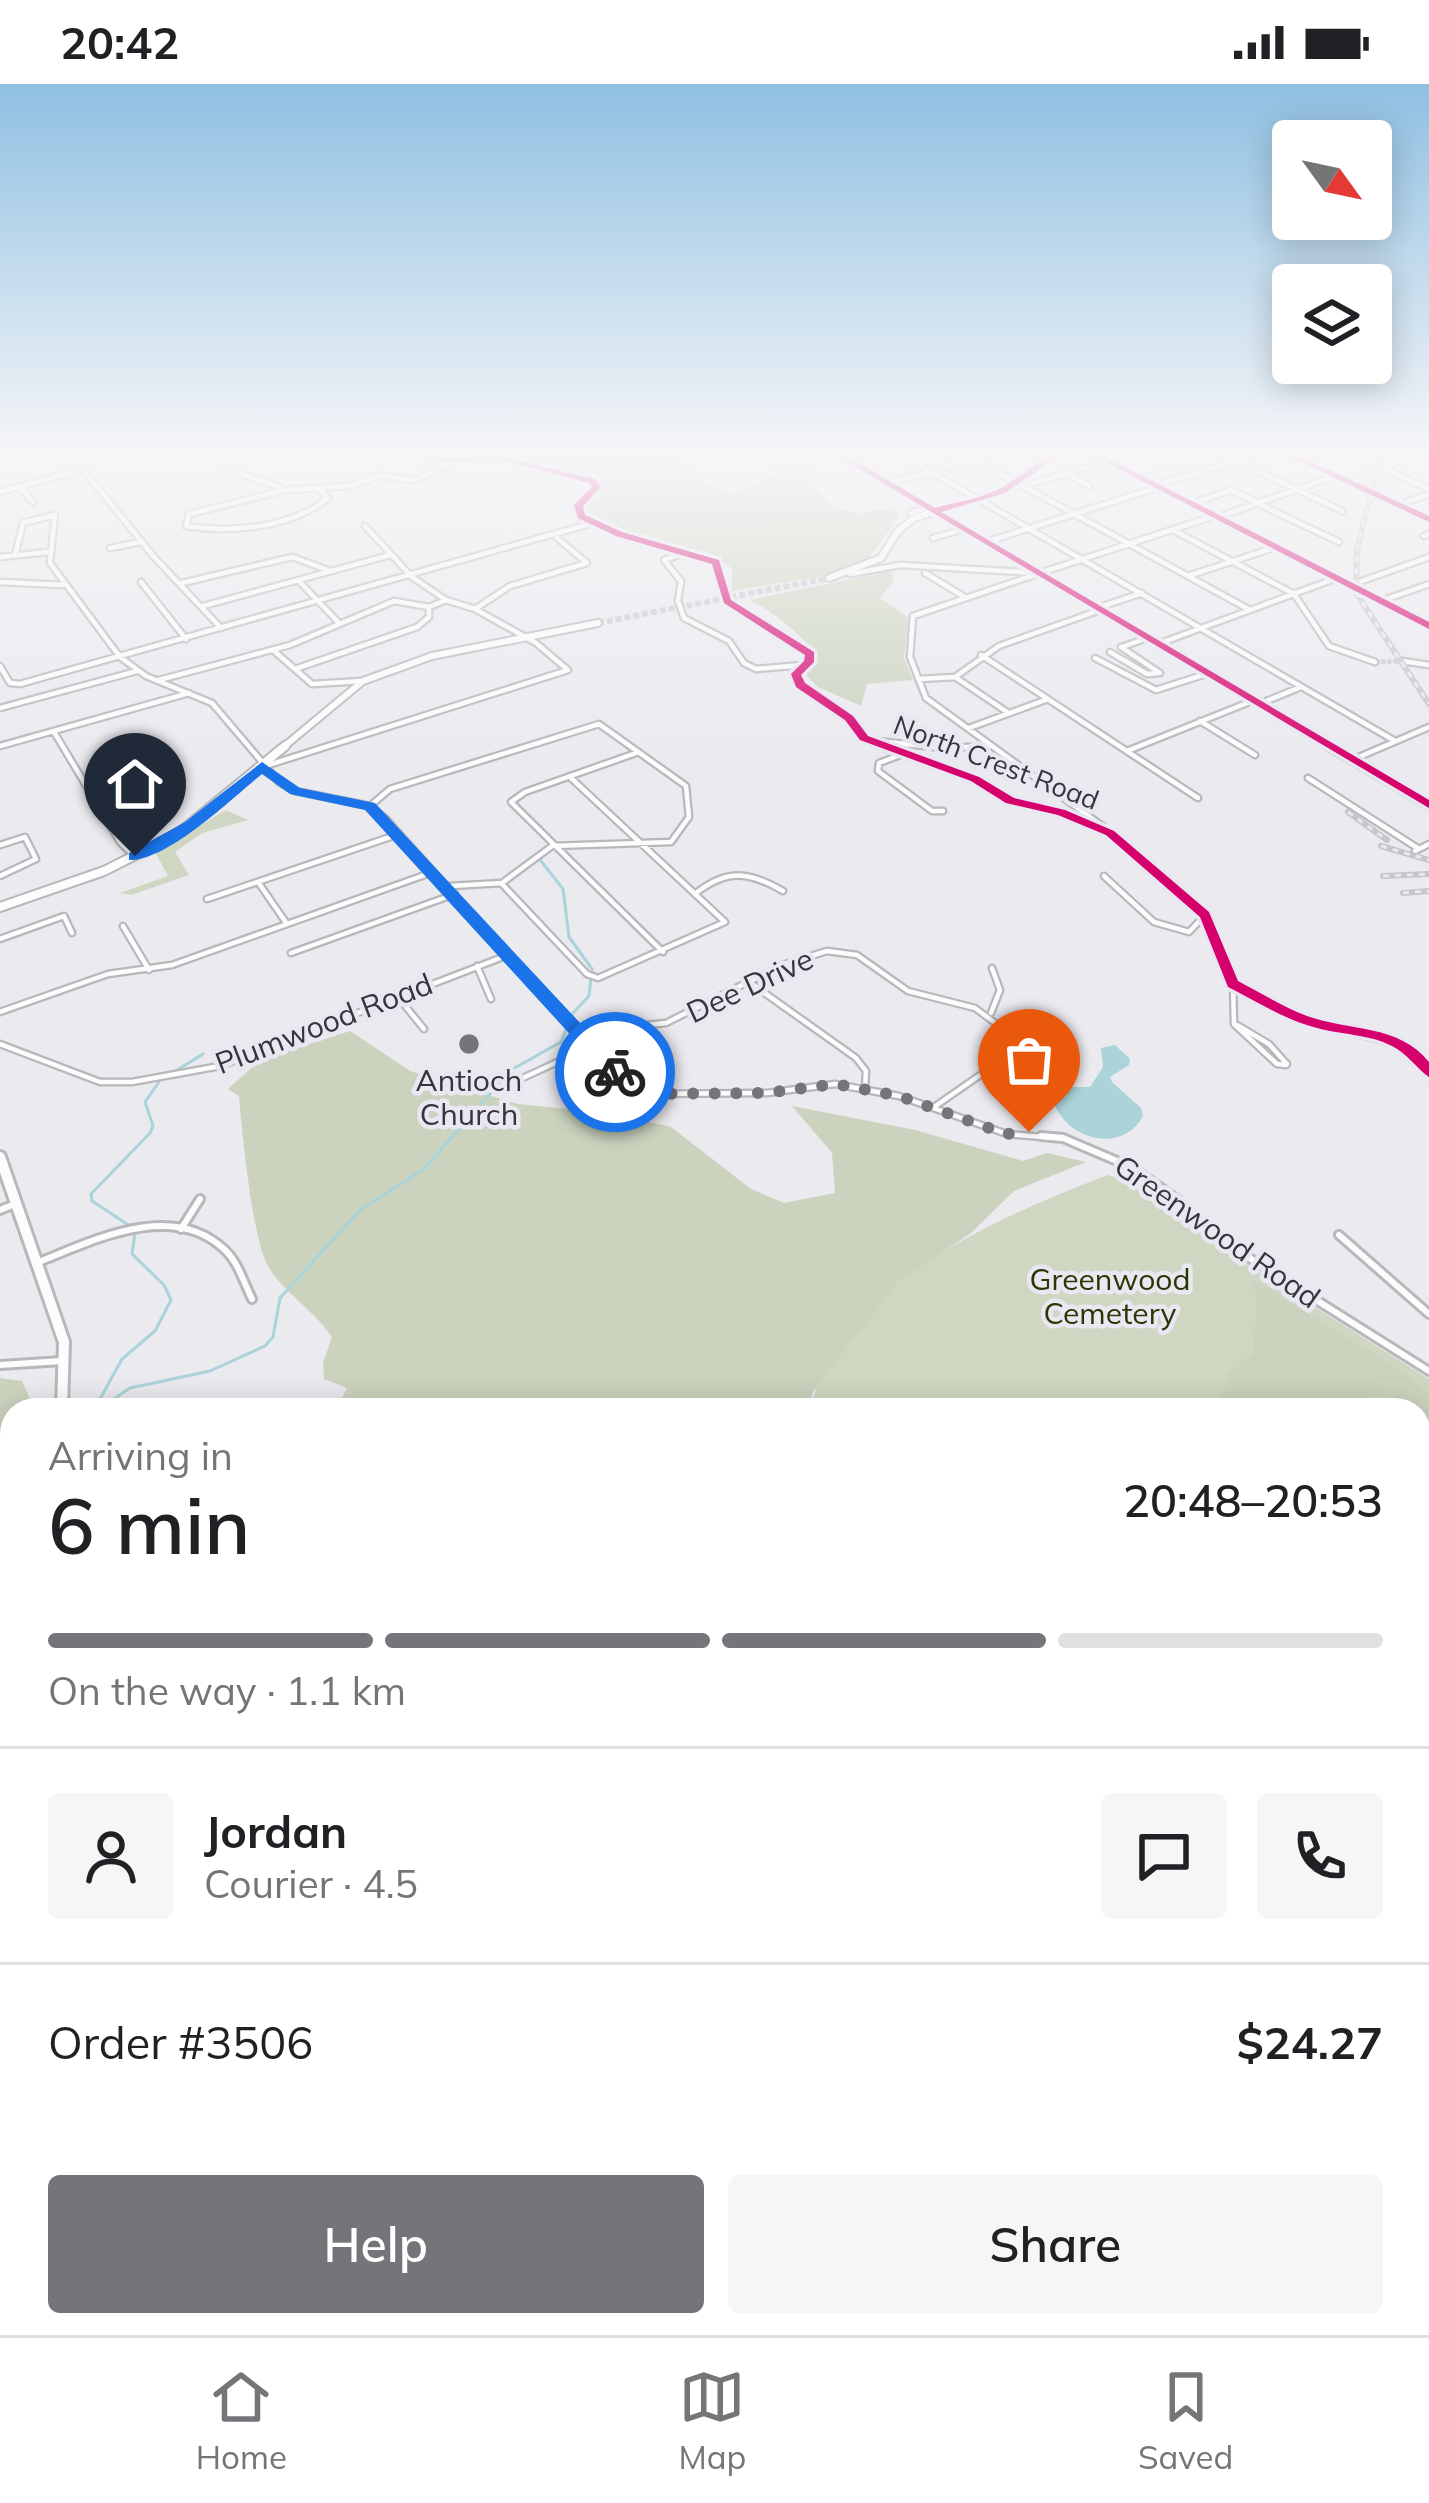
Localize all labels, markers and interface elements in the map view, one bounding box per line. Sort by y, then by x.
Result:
text: 20:42 [60,14,179,70]
north arrow [1272,120,1392,240]
map controls [1272,120,1392,384]
button: layers [1272,264,1392,384]
street label: North Crest Road [889,707,1104,817]
pin [84,733,186,856]
icon: home [102,751,168,817]
street label: Dee Drive [680,939,819,1031]
street label: Plumwood Road [210,964,438,1082]
pin [978,1009,1080,1132]
courier [555,1012,675,1132]
icon: bag [996,1027,1062,1093]
marker: Antioch Church [456,1031,482,1057]
icon: bike [582,1039,648,1105]
place label: Antioch Church [416,1061,522,1133]
street label: Greenwood Road [1107,1146,1328,1316]
park label: Greenwood Cemetery [1030,1260,1190,1332]
text: Arriving in [48,1431,233,1480]
text: 20:48–20:53 [1123,1472,1383,1528]
text: 6 min [48,1476,251,1574]
text: On the way · 1.1 km [48,1666,406,1715]
button: person [48,1793,174,1919]
button: chat [1101,1793,1227,1919]
button: phone [1257,1793,1383,1919]
text: Jordan [204,1803,347,1859]
text: Courier · 4.5 [204,1859,418,1908]
text: Order #3506 [48,2014,313,2070]
text: $24.27 [1237,2014,1383,2070]
button: Help [48,2175,704,2313]
button: Share [728,2175,1383,2313]
tab: Home [196,2364,287,2477]
tab: Map [678,2364,746,2477]
tab: Saved [1138,2364,1233,2477]

